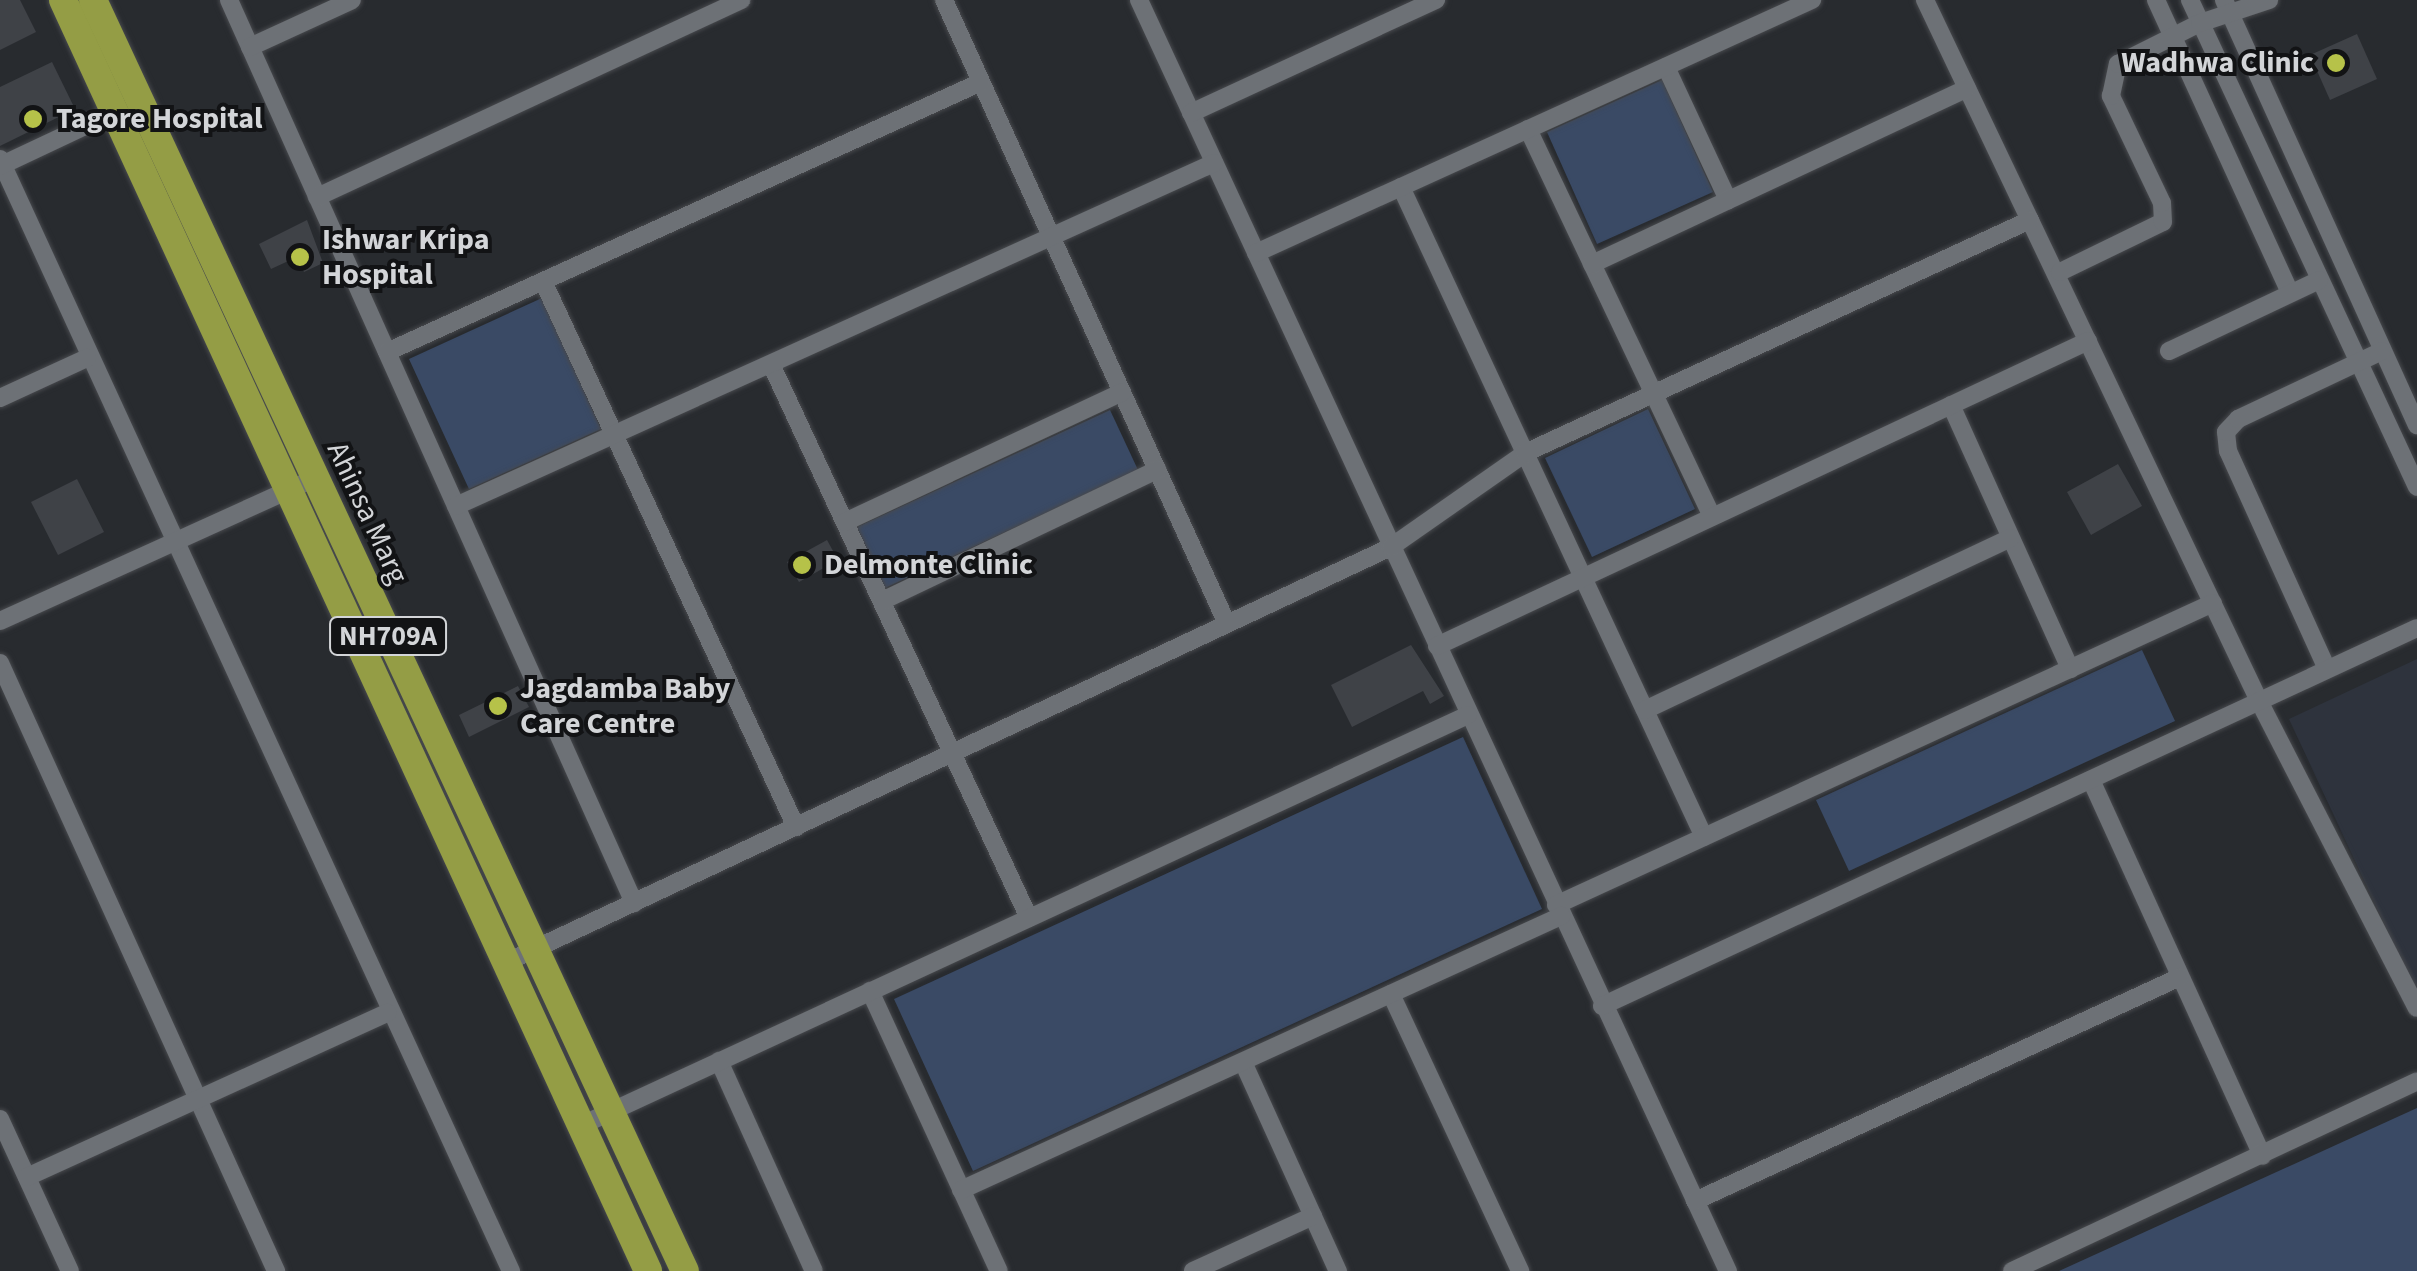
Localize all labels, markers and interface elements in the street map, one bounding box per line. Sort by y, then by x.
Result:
place label: Wadhwa Clinic [2121,45,2314,81]
marker: Wadhwa Clinic [2323,50,2349,76]
place label: Tagore Hospital [56,101,263,137]
marker: Tagore Hospital [20,106,46,132]
place label: Ishwar Kripa Hospital [322,222,489,292]
marker: Ishwar Kripa Hospital [287,244,313,270]
street label: Ahinsa Marg [319,436,415,590]
place label: Delmonte Clinic [824,547,1033,583]
marker: Delmonte Clinic [789,552,815,578]
road number: NH709A [328,613,448,659]
place label: Jagdamba Baby Care Centre [520,671,730,742]
marker: Jagdamba Baby Care Centre [485,693,511,719]

